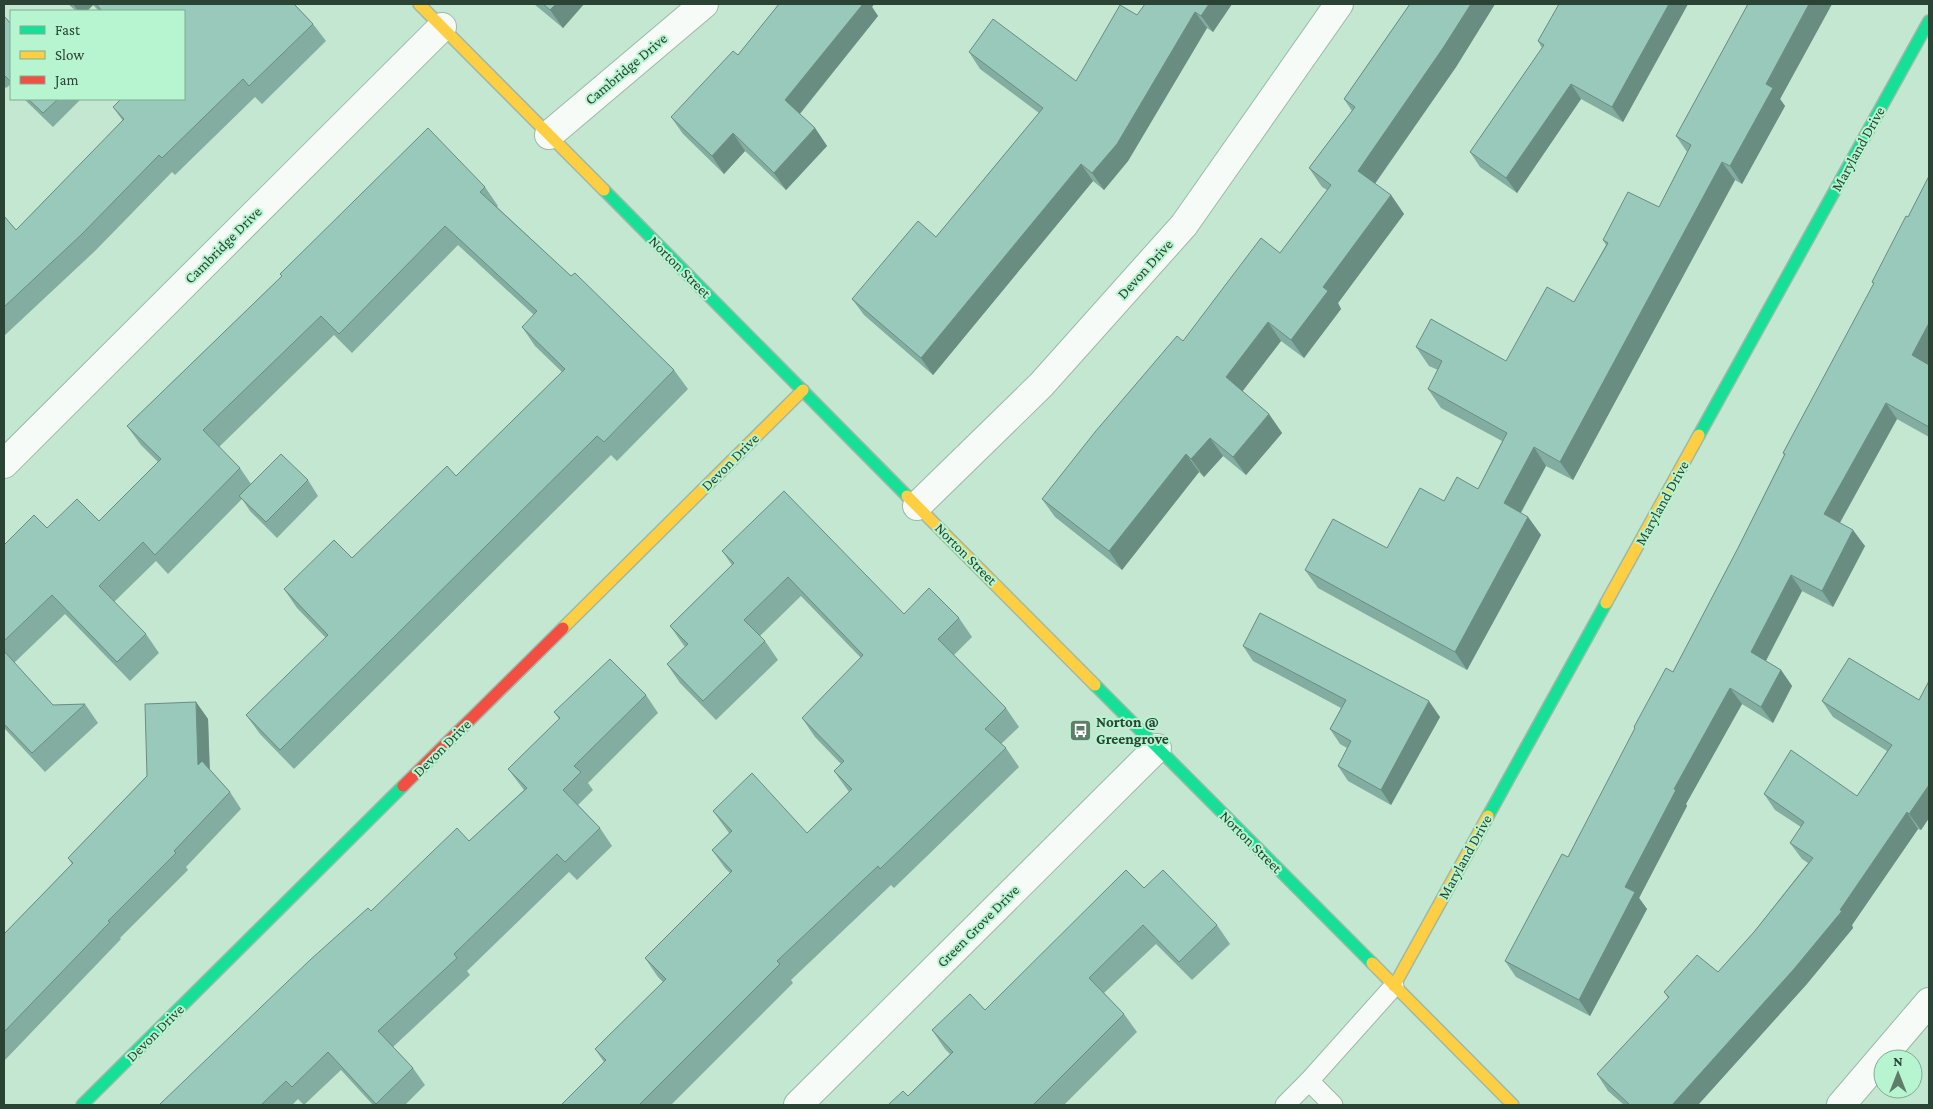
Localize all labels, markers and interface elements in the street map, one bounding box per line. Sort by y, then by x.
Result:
legend [10,10,185,100]
text: Fast [55,22,81,38]
street label: Cambridge Drive [582,30,671,109]
text: Slow [55,47,85,63]
text: Jam [53,72,78,89]
street label: Maryland Drive [1828,104,1889,194]
street label: Cambridge Drive [181,203,266,287]
street label: Norton Street [646,233,715,302]
street label: Devon Drive [1114,236,1176,302]
street label: Devon Drive [698,430,762,494]
street label: Maryland Drive [1632,458,1693,548]
street label: Norton Street [932,520,1001,589]
place label: Norton @ Greengrove [1096,714,1169,747]
street label: Devon Drive [410,716,474,780]
bus stop icon: Norton @ Greengrove [1068,719,1092,743]
street label: Norton Street [1217,808,1286,877]
street label: Maryland Drive [1435,812,1496,902]
street label: Green Grove Drive [934,881,1023,970]
street label: Devon Drive [123,1001,187,1065]
north arrow [1873,1049,1923,1099]
text: N [1893,1053,1903,1069]

